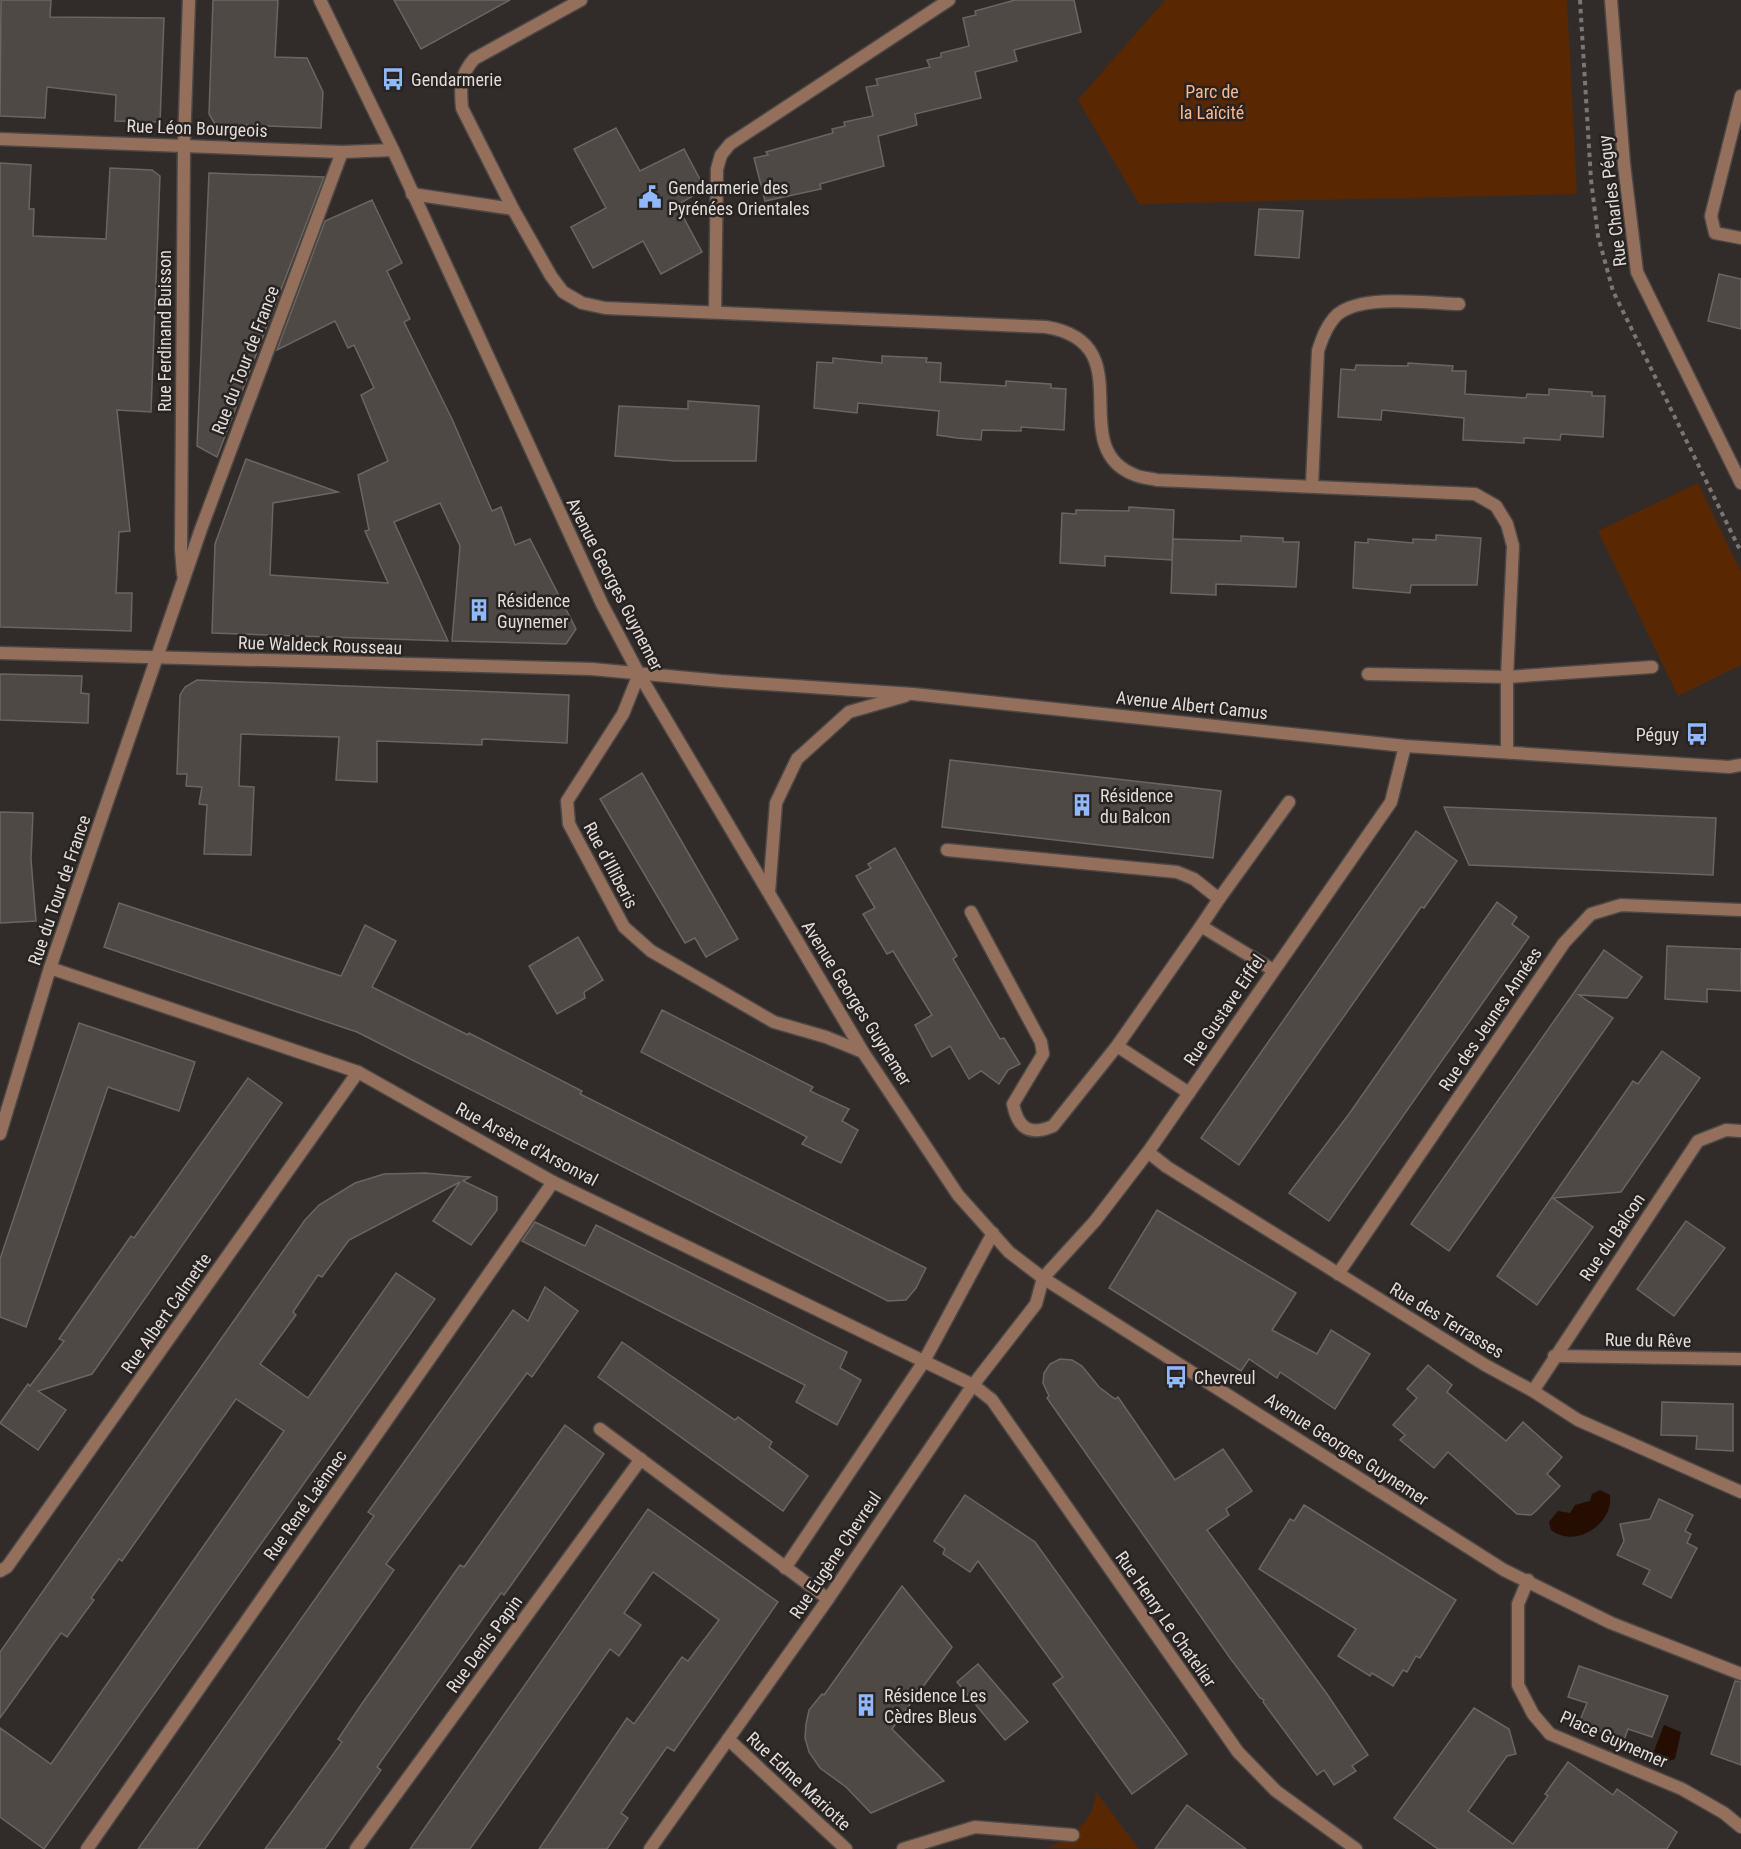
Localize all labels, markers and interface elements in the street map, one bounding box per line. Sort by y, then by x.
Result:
bus stop icon: Gendarmerie [380,66,406,92]
place label: Gendarmerie [411,69,502,90]
park label: Parc de la Laïcité [1180,81,1244,123]
street label: Rue Léon Bourgeois [126,115,268,141]
street label: Rue Charles Péguy [1593,134,1630,268]
place label: Gendarmerie des Pyrénées Orientales [668,177,810,219]
public building icon: Gendarmerie des Pyrénées Orientales [637,184,663,210]
street label: Rue Ferdinand Buisson [154,250,175,412]
street label: Rue du Tour de France [207,283,283,437]
street label: Avenue Georges Guynemer [562,494,668,674]
place label: Résidence Guynemer [497,590,570,632]
building icon: Résidence Guynemer [466,597,492,623]
street label: Rue Waldeck Rousseau [237,632,403,658]
street label: Avenue Albert Camus [1115,687,1269,723]
bus stop icon: Péguy [1684,721,1710,747]
place label: Péguy [1636,724,1680,745]
place label: Résidence du Balcon [1100,785,1173,827]
building icon: Résidence du Balcon [1069,792,1095,818]
street label: Rue du Tour de France [23,812,95,968]
street label: Rue d'Illiberis [579,818,643,912]
street label: Avenue Georges Guynemer [798,917,917,1090]
street label: Rue des Jeunes Années [1434,943,1546,1095]
street label: Rue Gustave Eiffel [1179,951,1269,1069]
street label: Rue Arsène d'Arsonval [452,1098,602,1190]
street label: Rue du Balcon [1575,1189,1649,1285]
street label: Rue Albert Calmette [117,1249,215,1377]
street label: Rue des Terrasses [1386,1278,1508,1362]
street label: Rue du Rêve [1605,1329,1691,1351]
bus stop icon: Chevreul [1163,1364,1189,1390]
place label: Chevreul [1194,1367,1256,1388]
street label: Avenue Georges Guynemer [1261,1388,1433,1510]
street label: Rue René Laënnec [259,1446,351,1564]
street label: Rue Eugène Chevreul [785,1488,885,1622]
street label: Rue Henry Le Chatelier [1111,1547,1221,1691]
street label: Rue Denis Papin [442,1591,526,1697]
place label: Résidence Les Cèdres Bleus [884,1685,987,1727]
building icon: Résidence Les Cèdres Bleus [853,1692,879,1718]
street label: Place Guynemer [1557,1706,1671,1772]
street label: Rue Edme Mariotte [743,1727,855,1835]

